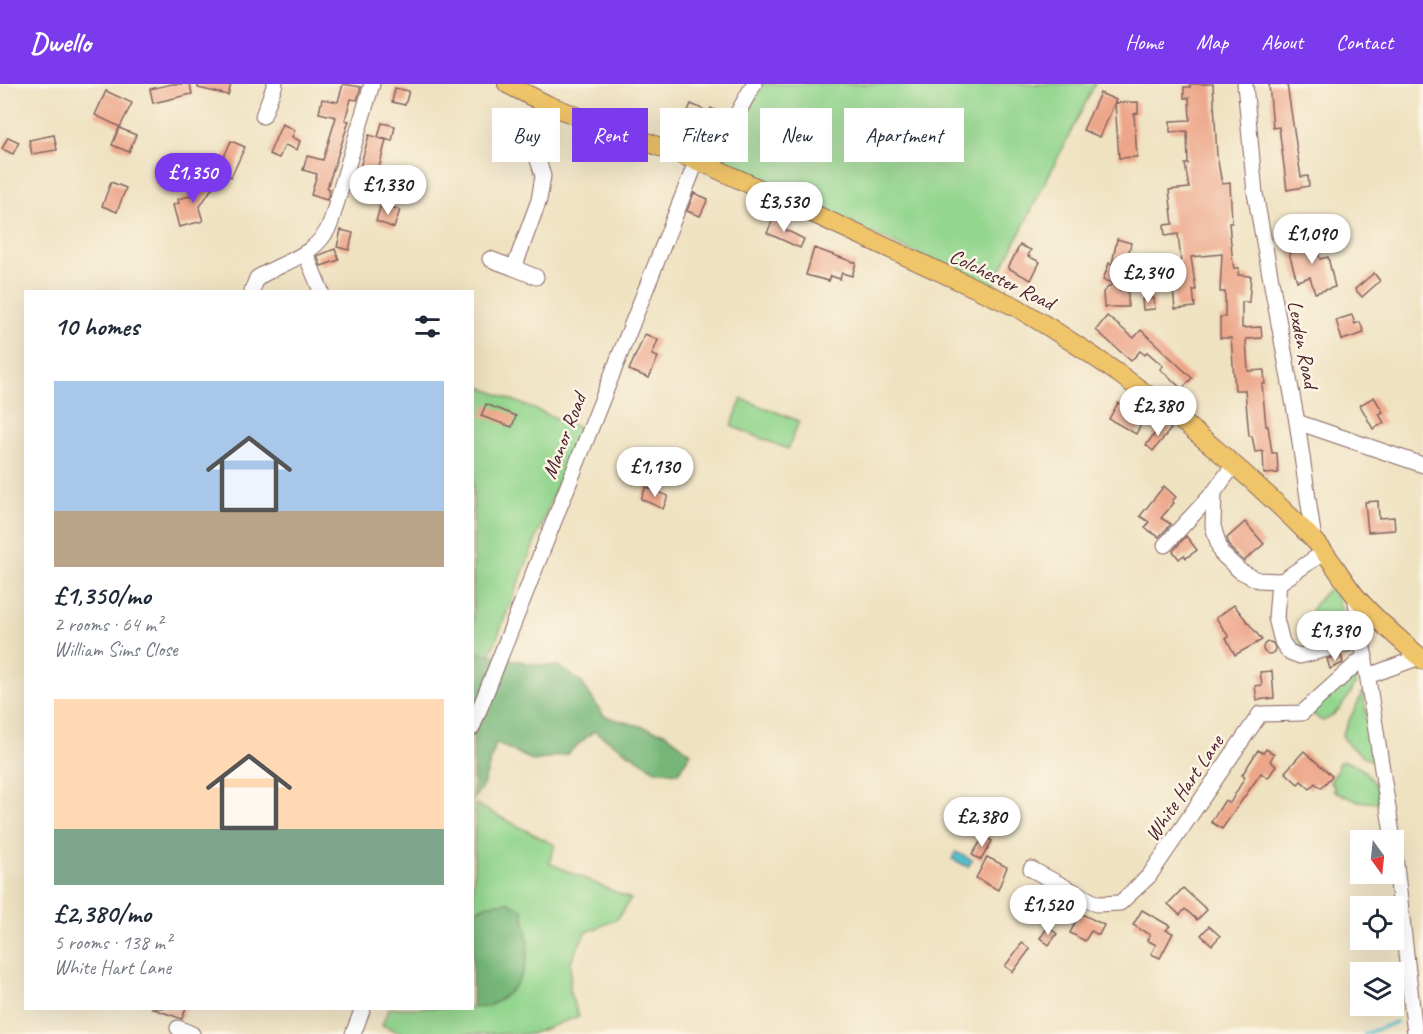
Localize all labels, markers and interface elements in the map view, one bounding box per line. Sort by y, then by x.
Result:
text: Dwello [30,25,91,60]
text: Home [1125,29,1163,55]
text: Map [1196,29,1228,55]
text: About [1261,29,1303,55]
text: Contact [1336,29,1393,55]
chip: Buy [492,108,560,162]
chip: Rent [572,108,648,162]
chip: Filters [660,108,748,162]
chip: New [760,108,832,162]
chip: Apartment [844,108,964,162]
pin: £1,350 [144,153,242,204]
text: £1,350 [169,160,217,185]
pin: £1,330 [339,165,437,216]
text: £1,330 [364,172,412,197]
pin: £3,530 [735,182,833,233]
text: £3,530 [760,189,808,214]
pin: £1,090 [1263,214,1361,265]
text: £1,090 [1288,221,1336,246]
street label: Colchester Road [945,242,1062,317]
pin: £2,340 [1099,253,1197,304]
text: £2,340 [1124,260,1172,285]
street label: Lexden Road [1282,298,1325,394]
text: 10 homes [54,310,139,343]
icon: filters [411,310,444,343]
pin: £2,380 [1109,386,1207,437]
street label: Manor Road [536,387,593,482]
text: £2,380 [1134,393,1182,418]
icon: home [195,420,303,528]
pin: £1,130 [606,447,704,498]
text: £1,130 [631,454,679,479]
text: £1,350/mo [54,579,151,612]
pin: £1,390 [1286,611,1384,662]
text: 2 rooms · 64 m² [54,612,162,637]
text: £1,390 [1311,618,1359,643]
text: William Sims Close [54,637,178,662]
street label: White Hart Lane [1139,729,1230,846]
icon: home [195,738,303,846]
pin: £2,380 [933,797,1031,848]
text: £2,380 [958,804,1006,829]
north arrow [1350,830,1404,884]
map controls [1350,830,1404,1016]
pin: £1,520 [999,885,1097,936]
text: £1,520 [1024,892,1072,917]
button: locate [1350,896,1404,950]
text: £2,380/mo [54,897,151,930]
text: 5 rooms · 138 m² [54,930,171,955]
text: White Hart Lane [54,955,171,980]
button: layers [1350,962,1404,1016]

